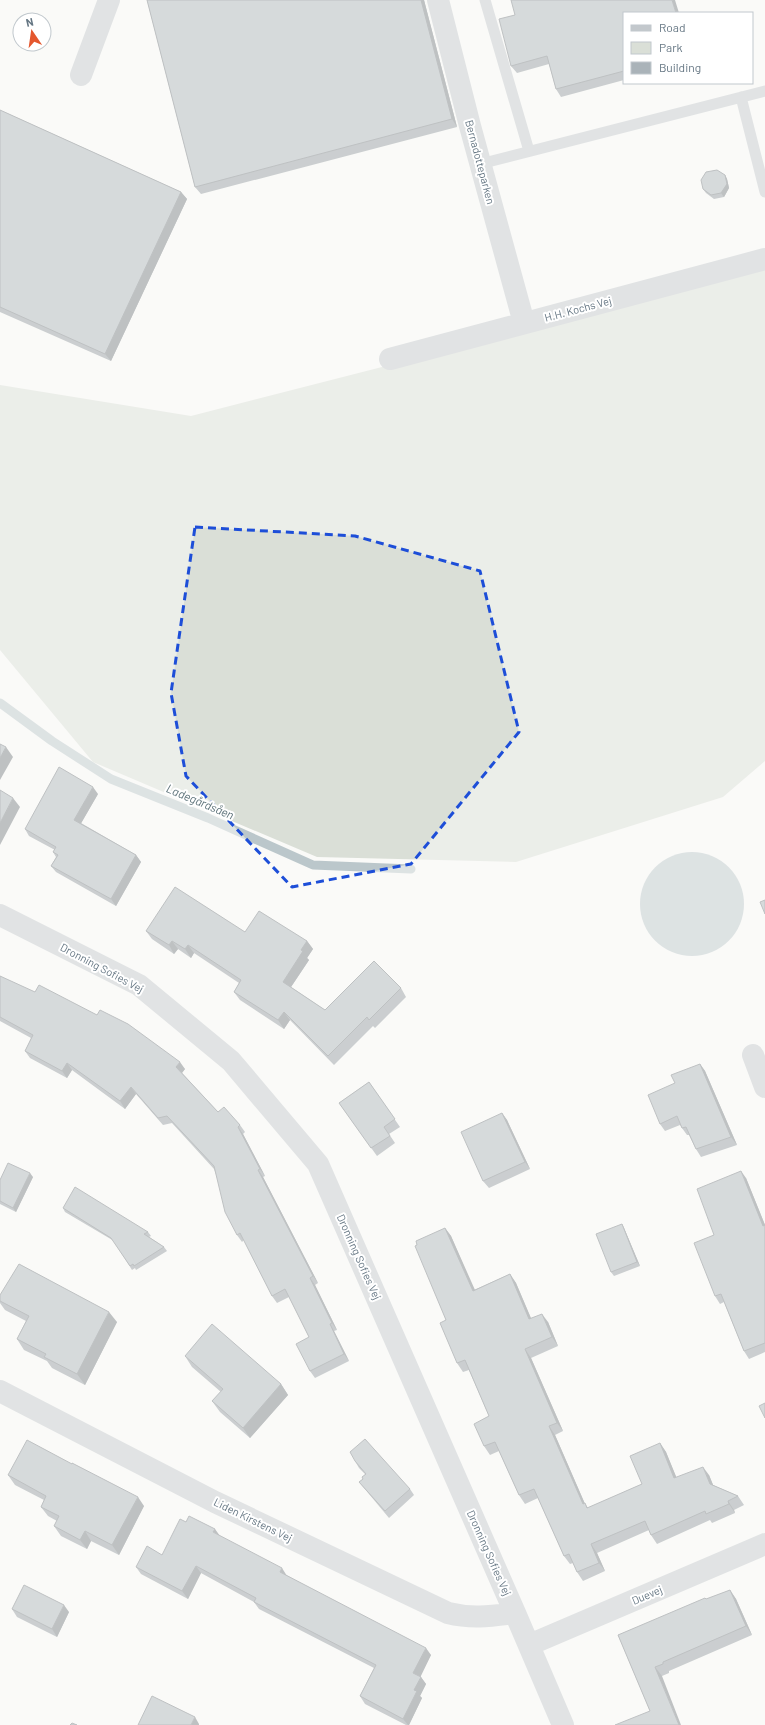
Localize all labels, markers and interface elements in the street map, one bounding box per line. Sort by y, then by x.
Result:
north arrow [12,12,52,52]
legend [623,12,753,84]
text: N [25,15,35,29]
text: Road [659,20,686,34]
text: Park [659,40,683,54]
text: Building [659,60,701,74]
street label: Bernadotteparken [463,118,498,206]
street label: H.H. Kochs Vej [543,293,613,324]
water label: Ladegårdsåen [164,781,236,822]
street label: Dronning Sofies Vej [58,940,146,995]
street label: Dronning Sofies Vej [335,1212,384,1302]
street label: Liden Kirstens Vej [212,1495,294,1544]
street label: Dronning Sofies Vej [465,1508,514,1598]
street label: Duevej [630,1582,664,1607]

